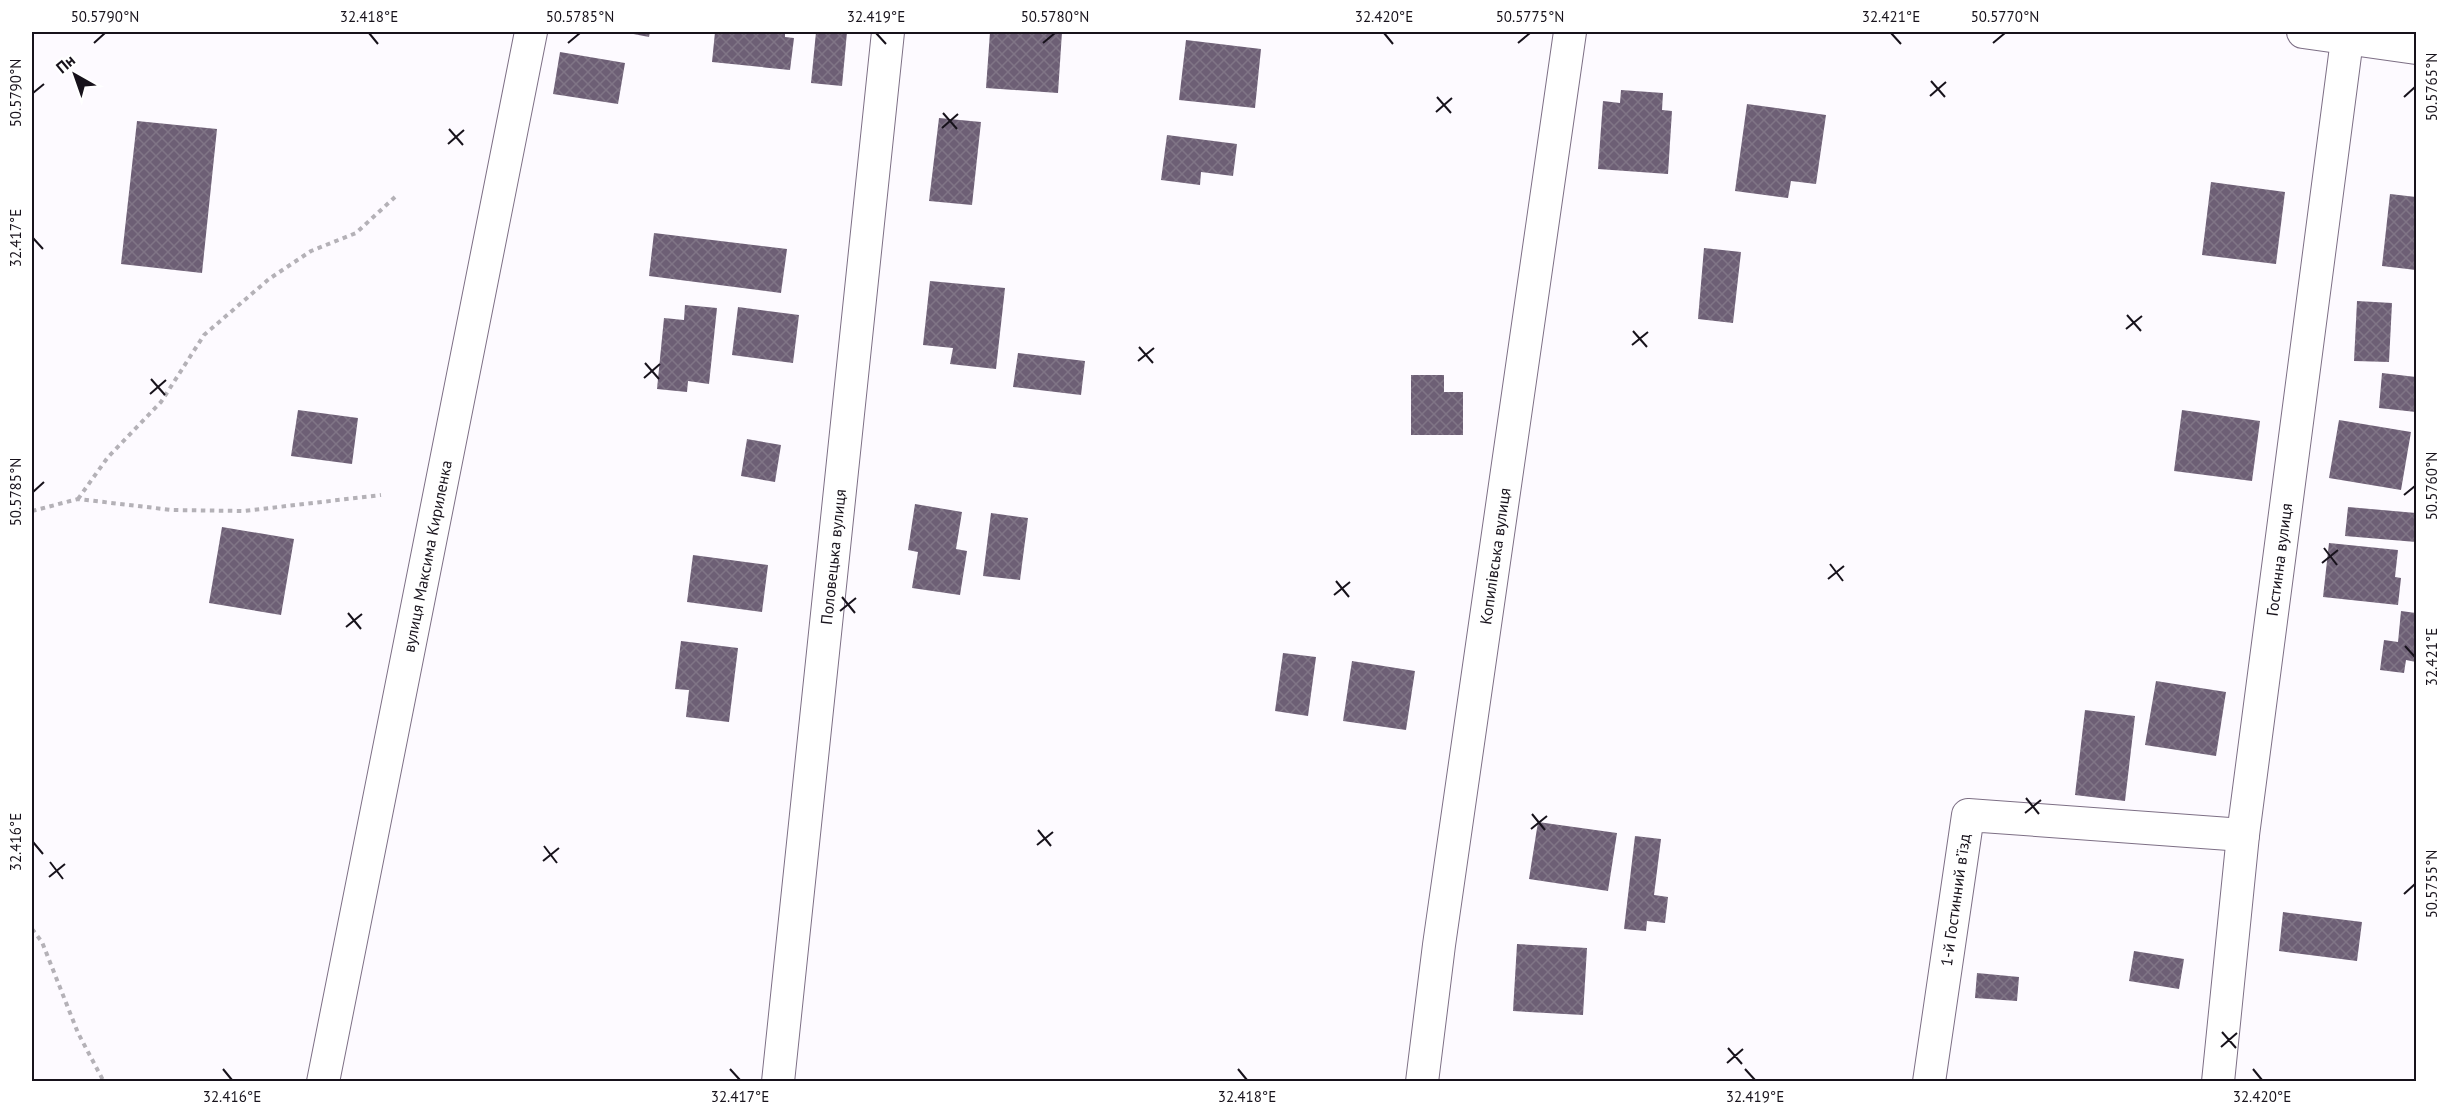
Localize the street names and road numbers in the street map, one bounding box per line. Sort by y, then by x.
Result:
street label: вулиця Максима Кириленка [398,458,456,654]
street label: Копилівська вулиця [1475,486,1515,626]
street label: Половецька вулиця [816,488,850,626]
street label: Гостинна вулиця [2262,502,2296,617]
street label: 1-й Гостинний вʼїзд [1936,832,1974,968]

